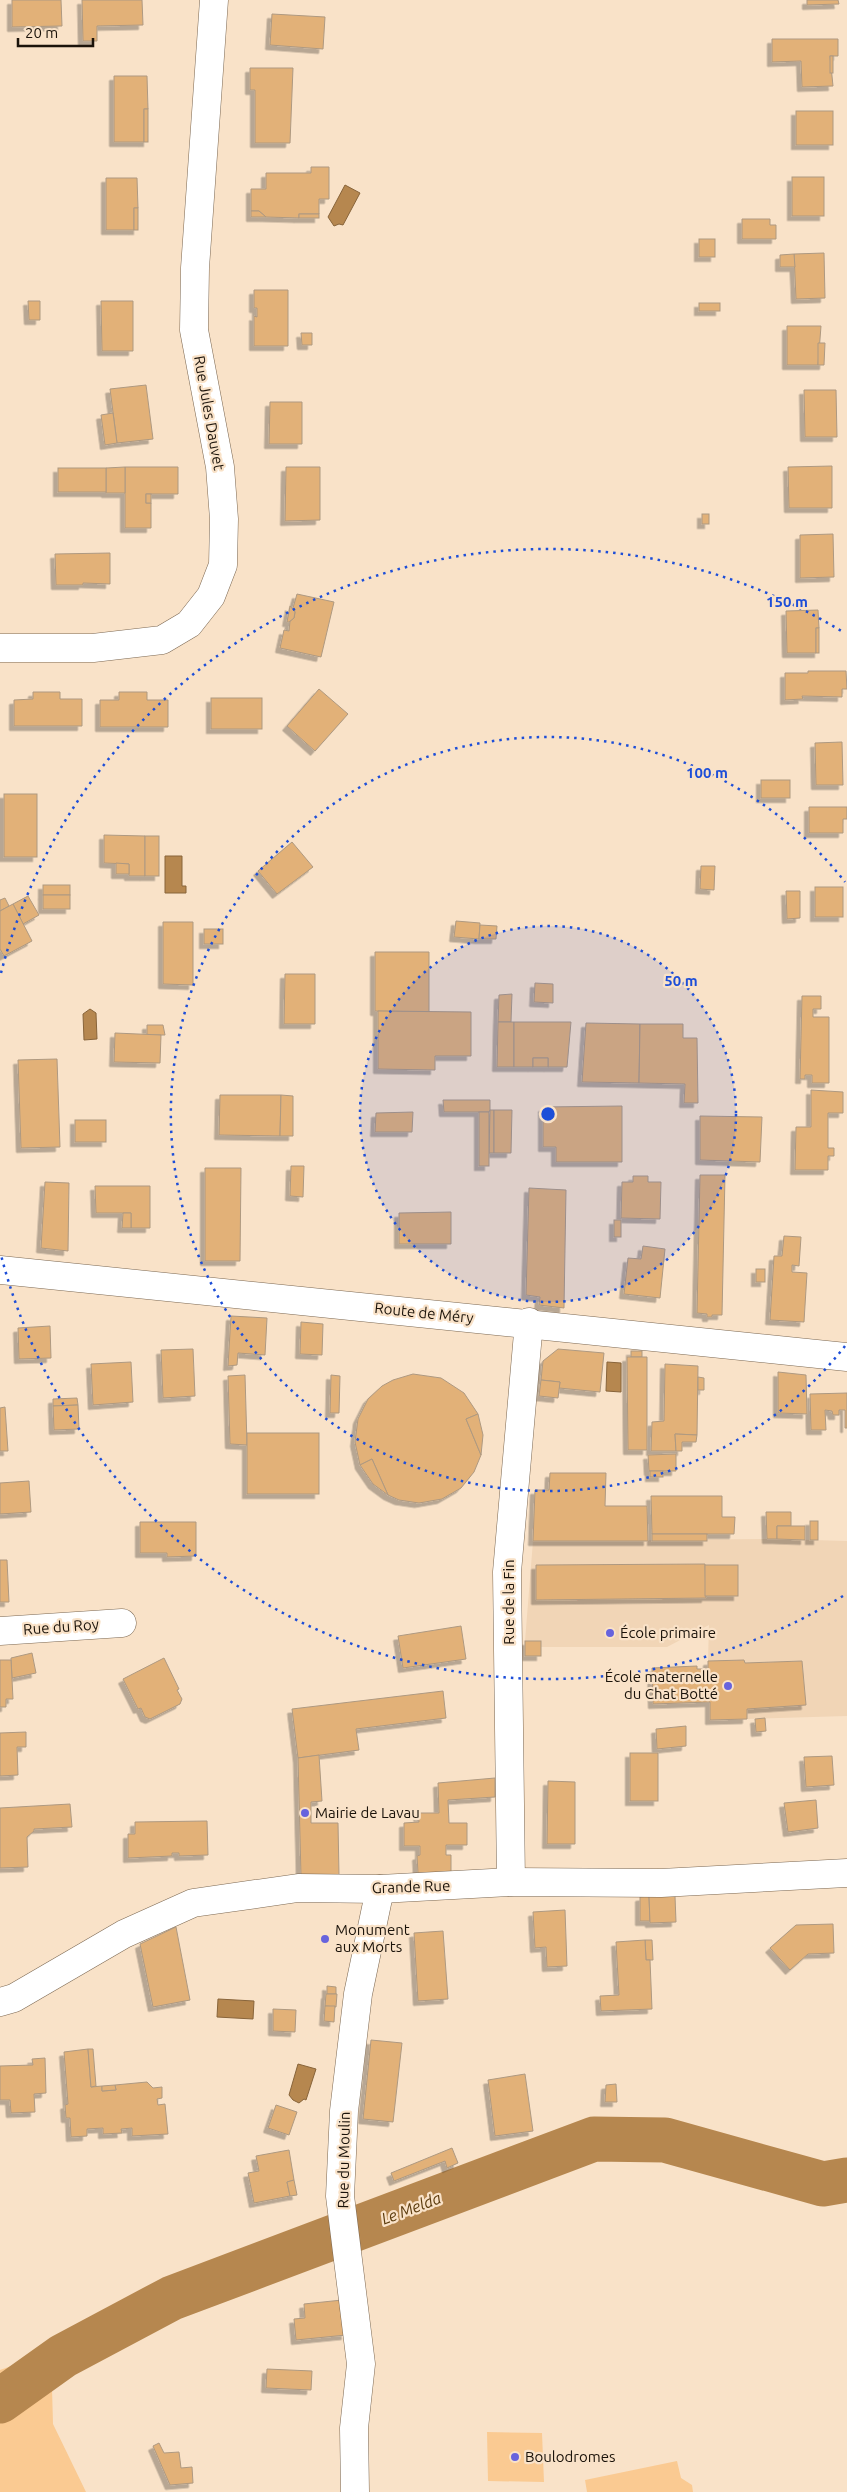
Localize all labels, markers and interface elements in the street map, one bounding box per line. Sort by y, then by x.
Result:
scale bar [18,15,92,47]
text: 20 m [25,24,58,41]
street label: Rue Jules Dauvet [191,354,228,472]
text: 150 m [766,593,808,610]
text: 100 m [686,764,728,781]
text: 50 m [664,972,698,989]
centre of rings [539,1105,557,1123]
street label: Route de Méry [374,1299,474,1326]
street label: Rue de la Fin [500,1559,517,1645]
street label: Rue du Roy [23,1615,99,1638]
place label: École primaire [620,1624,716,1641]
marker: École primaire [604,1627,616,1639]
place label: École maternelle du Chat Botté [605,1668,718,1702]
marker: École maternelle du Chat Botté [722,1680,734,1692]
place label: Mairie de Lavau [315,1804,420,1821]
marker: Mairie de Lavau [299,1807,311,1819]
street label: Grande Rue [371,1877,451,1896]
place label: Monument aux Morts [335,1921,410,1955]
marker: Monument aux Morts [319,1933,331,1945]
street label: Rue du Moulin [334,2111,353,2209]
water label: Le Melda [379,2188,444,2228]
place label: Boulodromes [525,2448,616,2465]
marker: Boulodromes [509,2451,521,2463]

